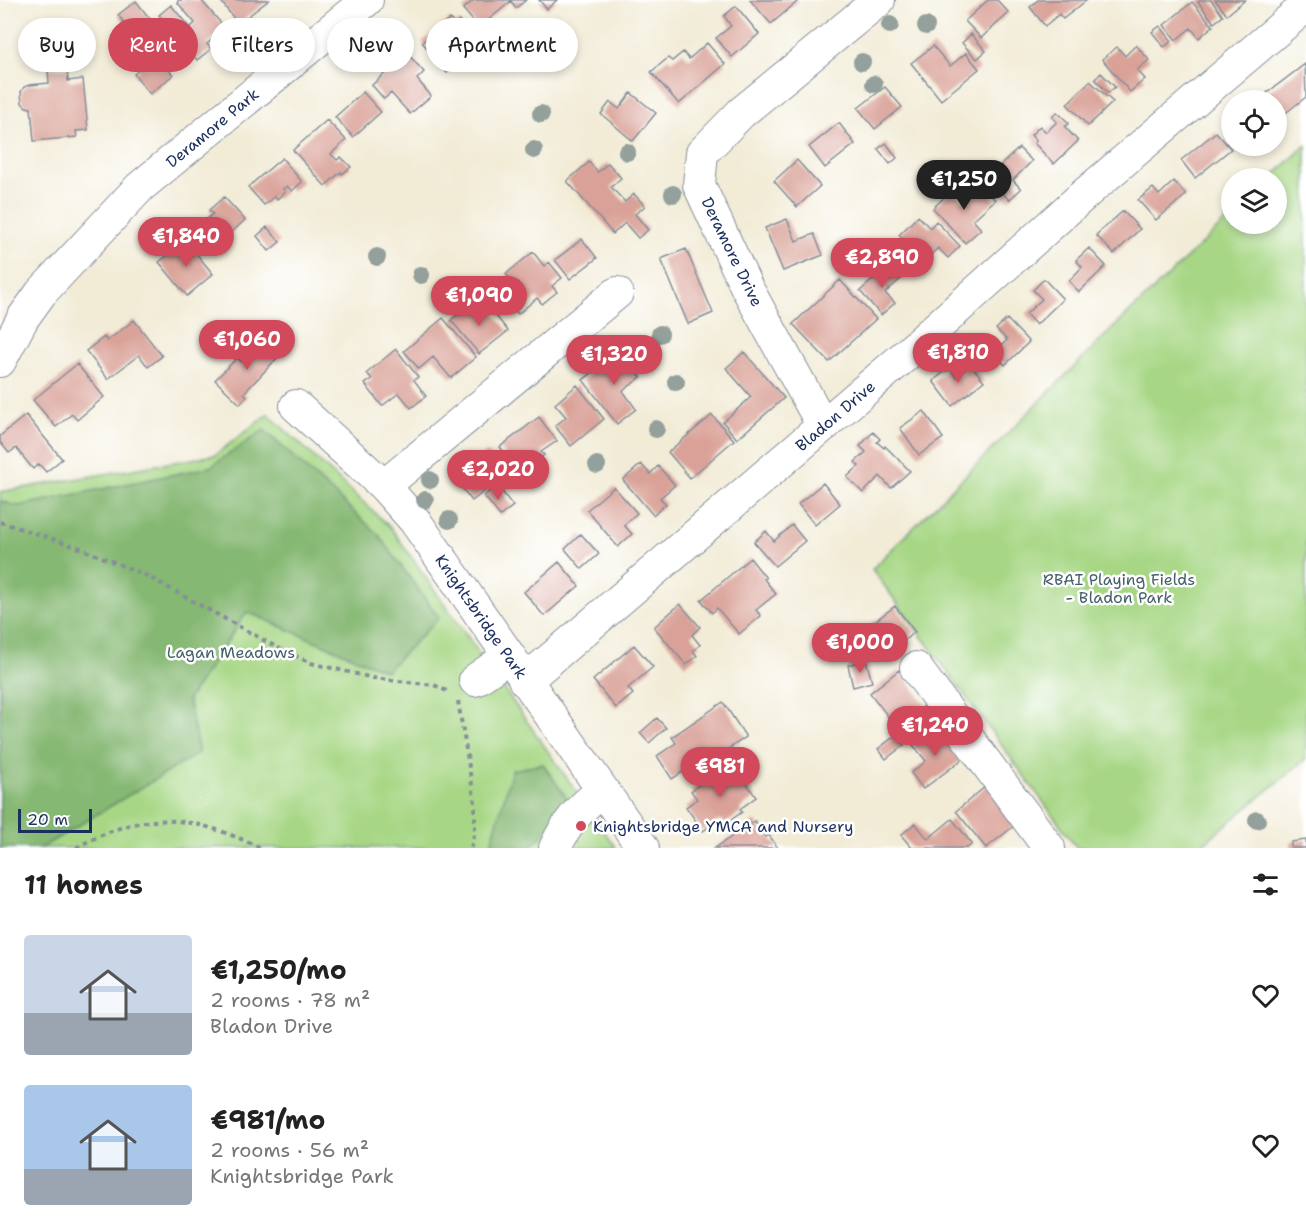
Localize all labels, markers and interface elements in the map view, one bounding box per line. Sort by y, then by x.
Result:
chip: Buy [18,18,96,72]
chip: Rent [108,18,198,72]
chip: Filters [210,18,315,72]
chip: New [327,18,414,72]
chip: Apartment [426,18,578,72]
street label: Deramore Park [161,83,263,172]
map controls [1221,90,1287,234]
button: locate [1221,90,1287,156]
pin: €1,250 [915,160,1013,211]
text: €1,250 [930,166,998,192]
button: layers [1221,168,1287,234]
street label: Deramore Drive [696,194,768,310]
pin: €1,840 [137,217,235,268]
text: €1,840 [152,223,220,249]
pin: €2,890 [833,238,931,289]
text: €2,890 [845,244,919,270]
pin: €1,090 [430,276,528,327]
text: €1,090 [445,282,513,308]
pin: €1,060 [198,320,296,371]
text: €1,060 [213,326,281,352]
pin: €1,810 [909,333,1007,384]
pin: €1,320 [565,335,663,386]
text: €1,810 [927,339,989,365]
text: €1,320 [580,341,648,367]
street label: Bladon Drive [791,376,879,456]
pin: €2,020 [449,450,547,501]
text: €2,020 [461,456,535,482]
street label: Knightsbridge Park [431,550,532,683]
park label: RBAI Playing Fields - Bladon Park [1043,569,1195,608]
pin: €1,000 [811,623,909,674]
text: €1,000 [826,629,894,655]
park label: Lagan Meadows [167,642,295,663]
pin: €1,240 [886,706,984,757]
text: €1,240 [901,712,969,738]
pin: €981 [684,747,756,798]
text: €981 [695,753,745,779]
scale bar [18,806,92,834]
text: 20 m [27,809,68,830]
place label: Knightsbridge YMCA and Nursery [593,816,853,837]
marker: Knightsbridge YMCA and Nursery [574,819,588,833]
text: 11 homes [24,867,143,902]
icon: filters [1249,868,1282,901]
text: €1,250/mo [210,952,347,987]
icon: home [72,959,144,1031]
icon: heart [1249,979,1282,1012]
text: 2 rooms · 78 m² [210,987,370,1013]
text: Bladon Drive [210,1013,333,1039]
text: €981/mo [210,1102,325,1137]
icon: home [72,1109,144,1181]
icon: heart [1249,1129,1282,1162]
text: 2 rooms · 56 m² [210,1137,369,1163]
text: Knightsbridge Park [210,1163,394,1189]

